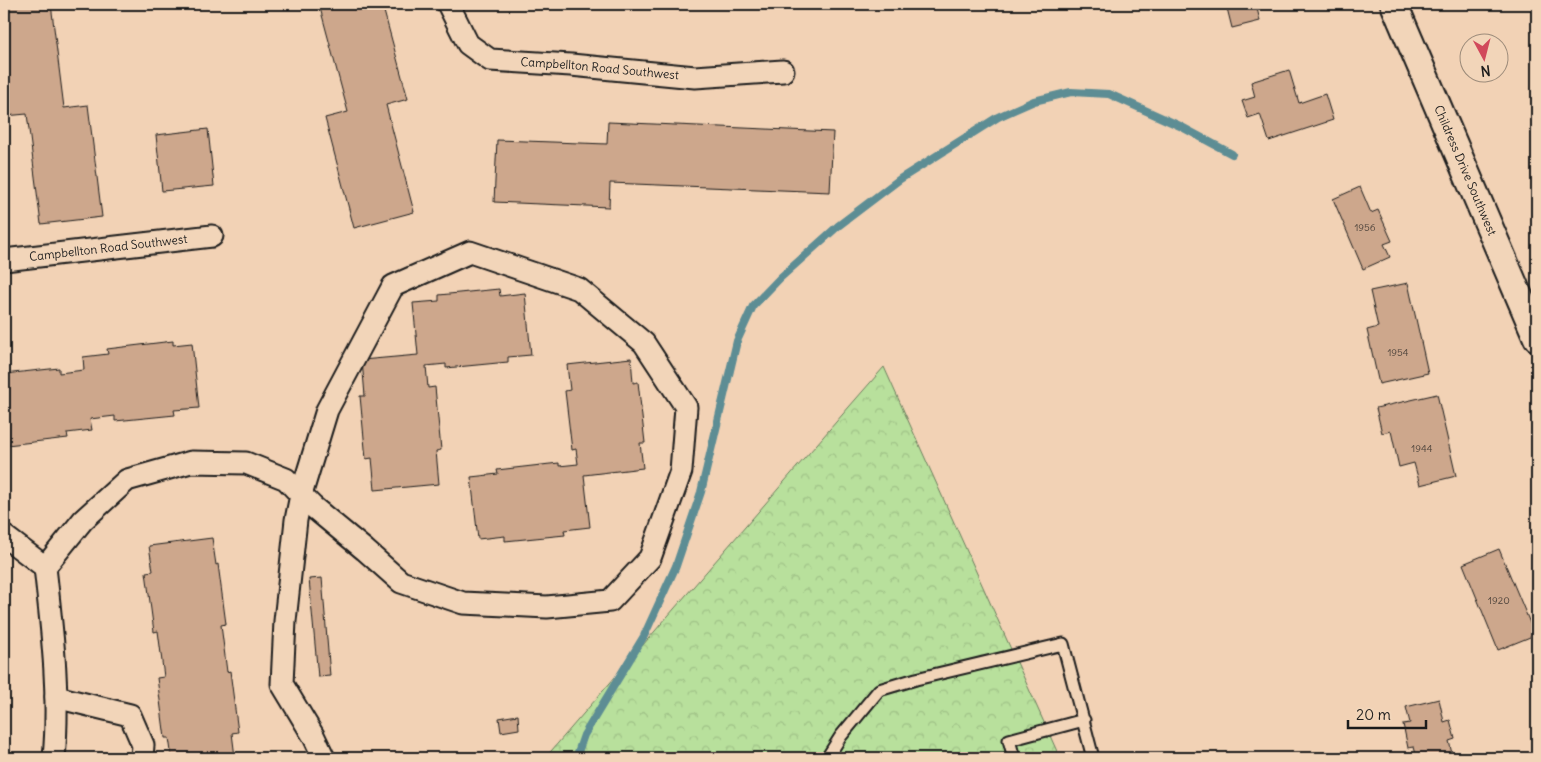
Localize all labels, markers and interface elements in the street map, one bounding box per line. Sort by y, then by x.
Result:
north arrow [1458,32,1508,82]
street label: Campbellton Road Southwest [520,54,680,82]
text: N [1480,61,1491,80]
street label: Childress Drive Southwest [1431,103,1500,238]
house number: 1956 [1354,221,1376,234]
street label: Campbellton Road Southwest [28,231,188,264]
house number: 1954 [1387,346,1409,359]
house number: 1944 [1411,442,1433,455]
house number: 1920 [1488,594,1510,607]
scale bar [1348,697,1426,729]
text: 20 m [1356,705,1391,724]

